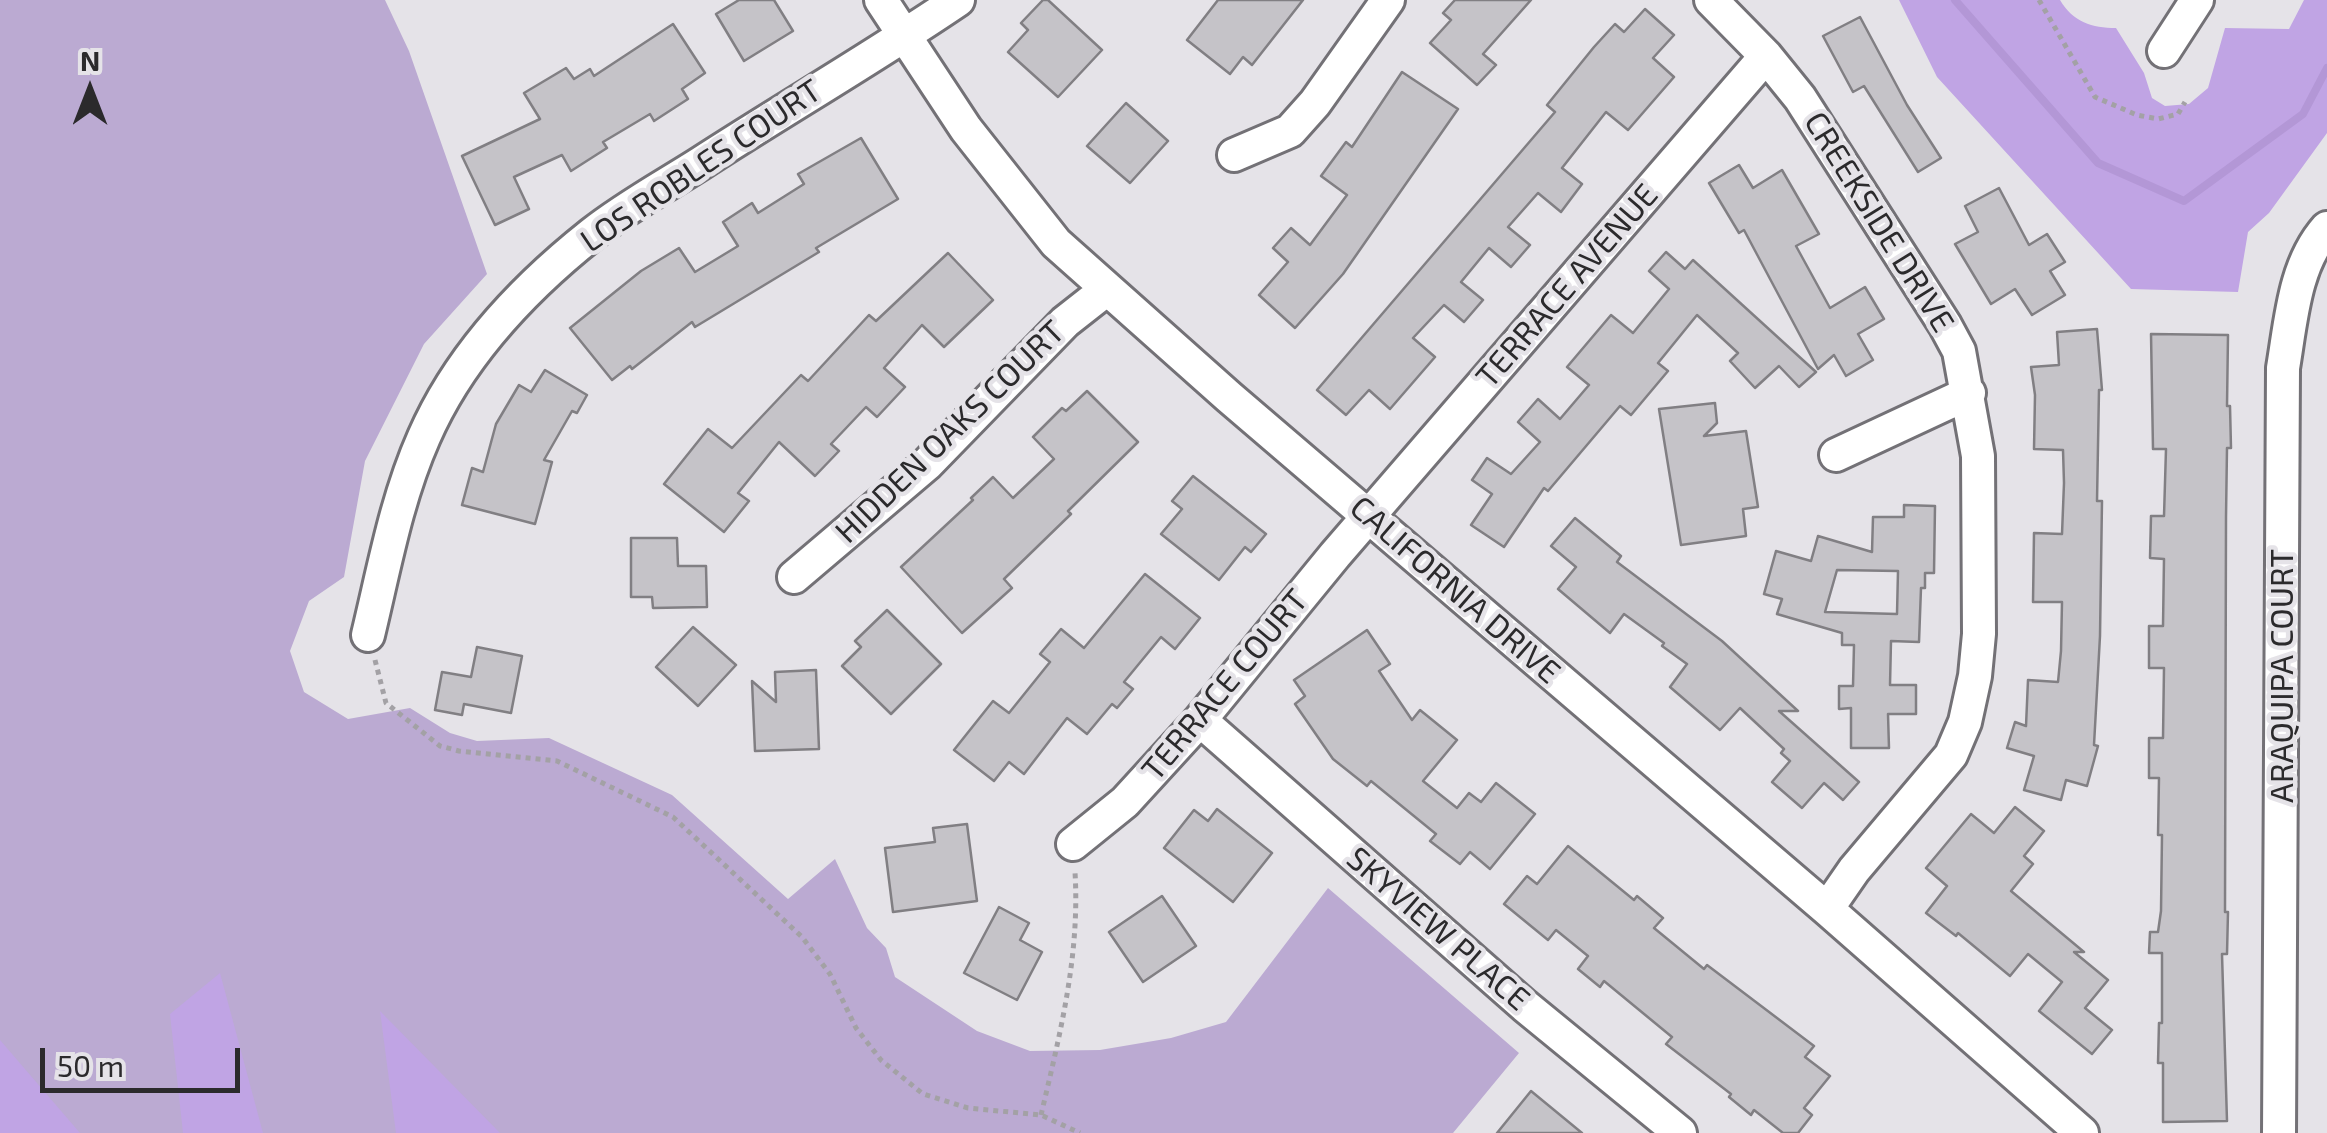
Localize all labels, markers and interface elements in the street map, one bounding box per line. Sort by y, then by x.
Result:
north arrow [40,40,140,140]
text: N [80,43,100,77]
street label: LOS ROBLES COURT [574,71,828,261]
street label: CREEKSIDE DRIVE [1796,105,1962,339]
street label: TERRACE AVENUE [1468,176,1666,396]
street label: HIDDEN OAKS COURT [827,313,1073,551]
street label: CALIFORNIA DRIVE [1342,488,1568,692]
street label: ARAQUIPA COURT [2263,549,2301,803]
street label: TERRACE COURT [1134,582,1316,788]
street label: SKYVIEW PLACE [1339,839,1537,1019]
scale bar [45,1028,245,1090]
text: 50 m [57,1047,124,1083]

